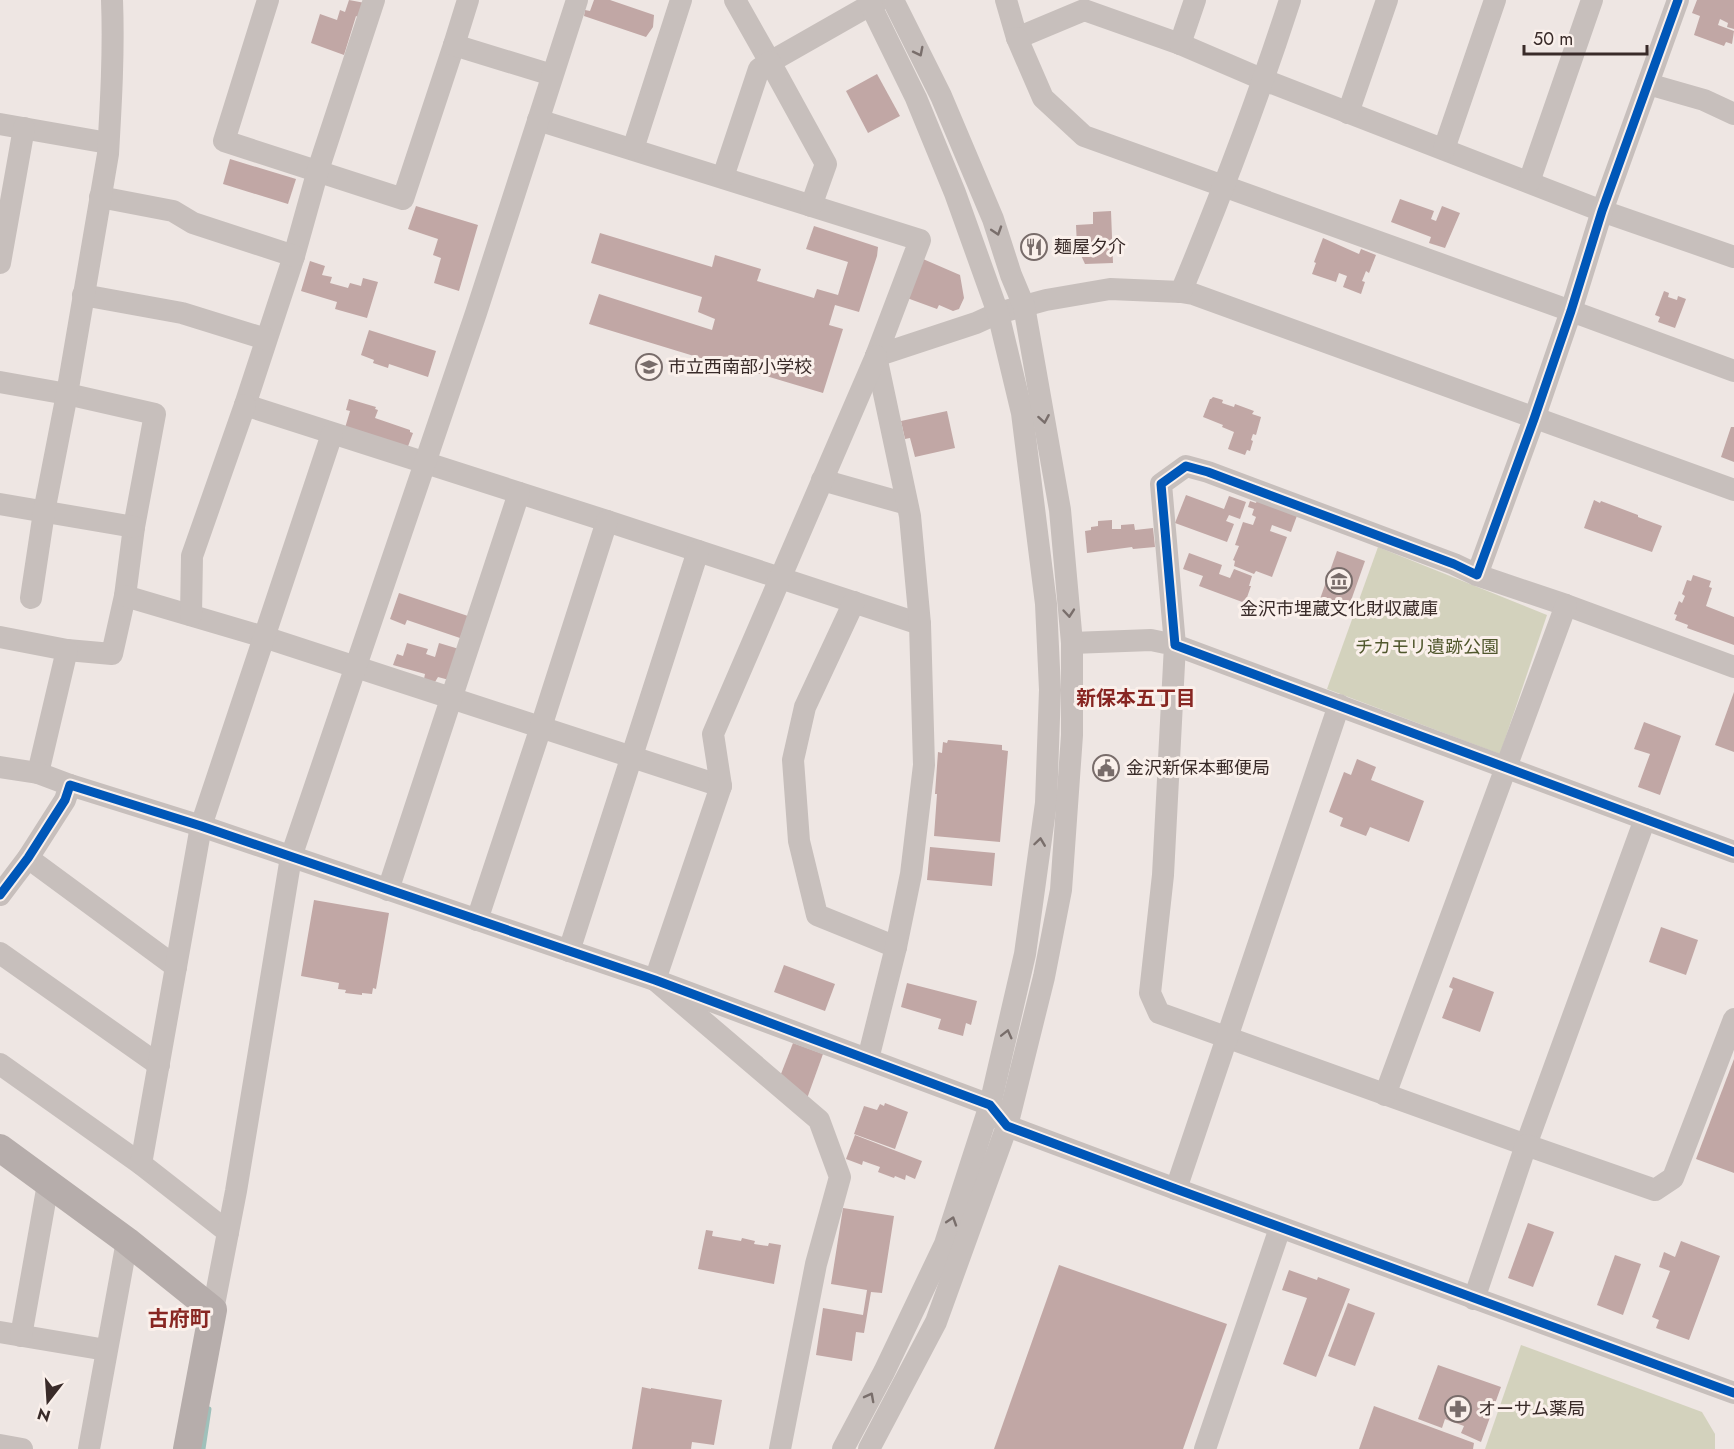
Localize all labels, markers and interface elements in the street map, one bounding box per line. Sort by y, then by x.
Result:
scale bar [1524,18,1647,56]
text: 50 m [1533,26,1573,52]
one-way arrow [912,46,924,57]
one-way arrow [989,225,1002,236]
restaurant icon: 麺屋夕介 [1019,232,1049,262]
place label: 麺屋夕介 [1054,234,1126,260]
school or university icon: 市立西南部小学校 [634,352,664,382]
place label: 市立西南部小学校 [668,354,812,380]
one-way arrow [1037,414,1050,424]
museum icon: 金沢市埋蔵文化財収蔵庫 [1324,566,1354,596]
place label: 金沢市埋蔵文化財収蔵庫 [1240,596,1438,622]
one-way arrow [1062,608,1075,617]
park label: チカモリ遺跡公園 [1355,634,1499,660]
district label: 新保本五丁目 [1076,684,1196,713]
public building icon: 金沢新保本郵便局 [1091,753,1121,783]
place label: 金沢新保本郵便局 [1126,755,1270,781]
one-way arrow [1034,837,1046,846]
one-way arrow [1000,1029,1013,1039]
one-way arrow [945,1216,957,1227]
district label: 古府町 [148,1304,211,1334]
north arrow [18,1371,78,1431]
one-way arrow [863,1393,874,1404]
pharmacy icon: オーサム薬局 [1443,1394,1473,1424]
place label: オーサム薬局 [1478,1396,1585,1422]
text: N [34,1402,53,1428]

